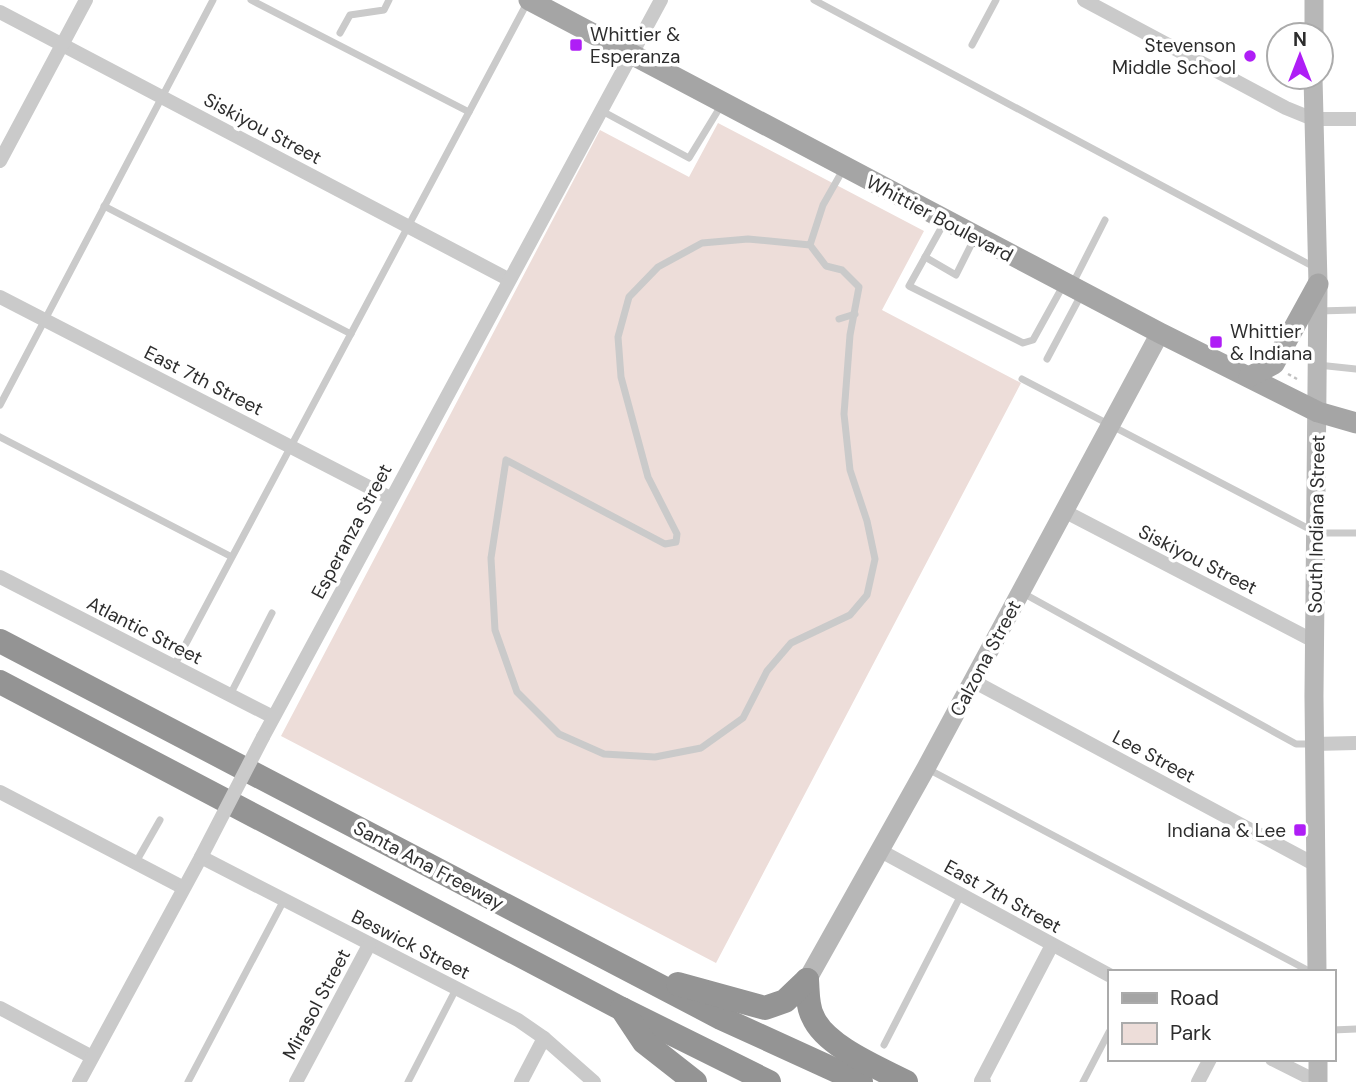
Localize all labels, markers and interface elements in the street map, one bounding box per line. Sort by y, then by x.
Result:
north arrow [1265,21,1335,91]
place label: Whittier & Esperanza [590,22,680,69]
text: N [1293,27,1307,52]
place label: Stevenson Middle School [1112,33,1236,80]
marker: Whittier & Esperanza [568,37,584,53]
marker: Stevenson Middle School [1242,48,1258,64]
street label: Siskiyou Street [200,87,326,170]
street label: Whittier Boulevard [862,169,1018,268]
place label: Whittier & Indiana [1230,319,1312,366]
marker: Whittier & Indiana [1208,334,1224,350]
street label: East 7th Street [140,340,267,421]
street label: South Indiana Street [1302,434,1331,614]
street label: Esperanza Street [305,460,397,603]
street label: Siskiyou Street [1134,519,1261,600]
street label: Atlantic Street [83,591,207,670]
street label: Calzona Street [944,596,1027,721]
street label: Lee Street [1108,724,1199,789]
street label: Santa Ana Freeway [349,815,509,916]
place label: Indiana & Lee [1167,818,1286,843]
marker: Indiana & Lee [1292,822,1308,838]
street label: East 7th Street [940,854,1066,939]
street label: Beswick Street [347,904,474,985]
street label: Mirasol Street [277,945,356,1064]
legend [1108,970,1335,1061]
text: Road [1170,984,1219,1012]
text: Park [1170,1019,1212,1047]

